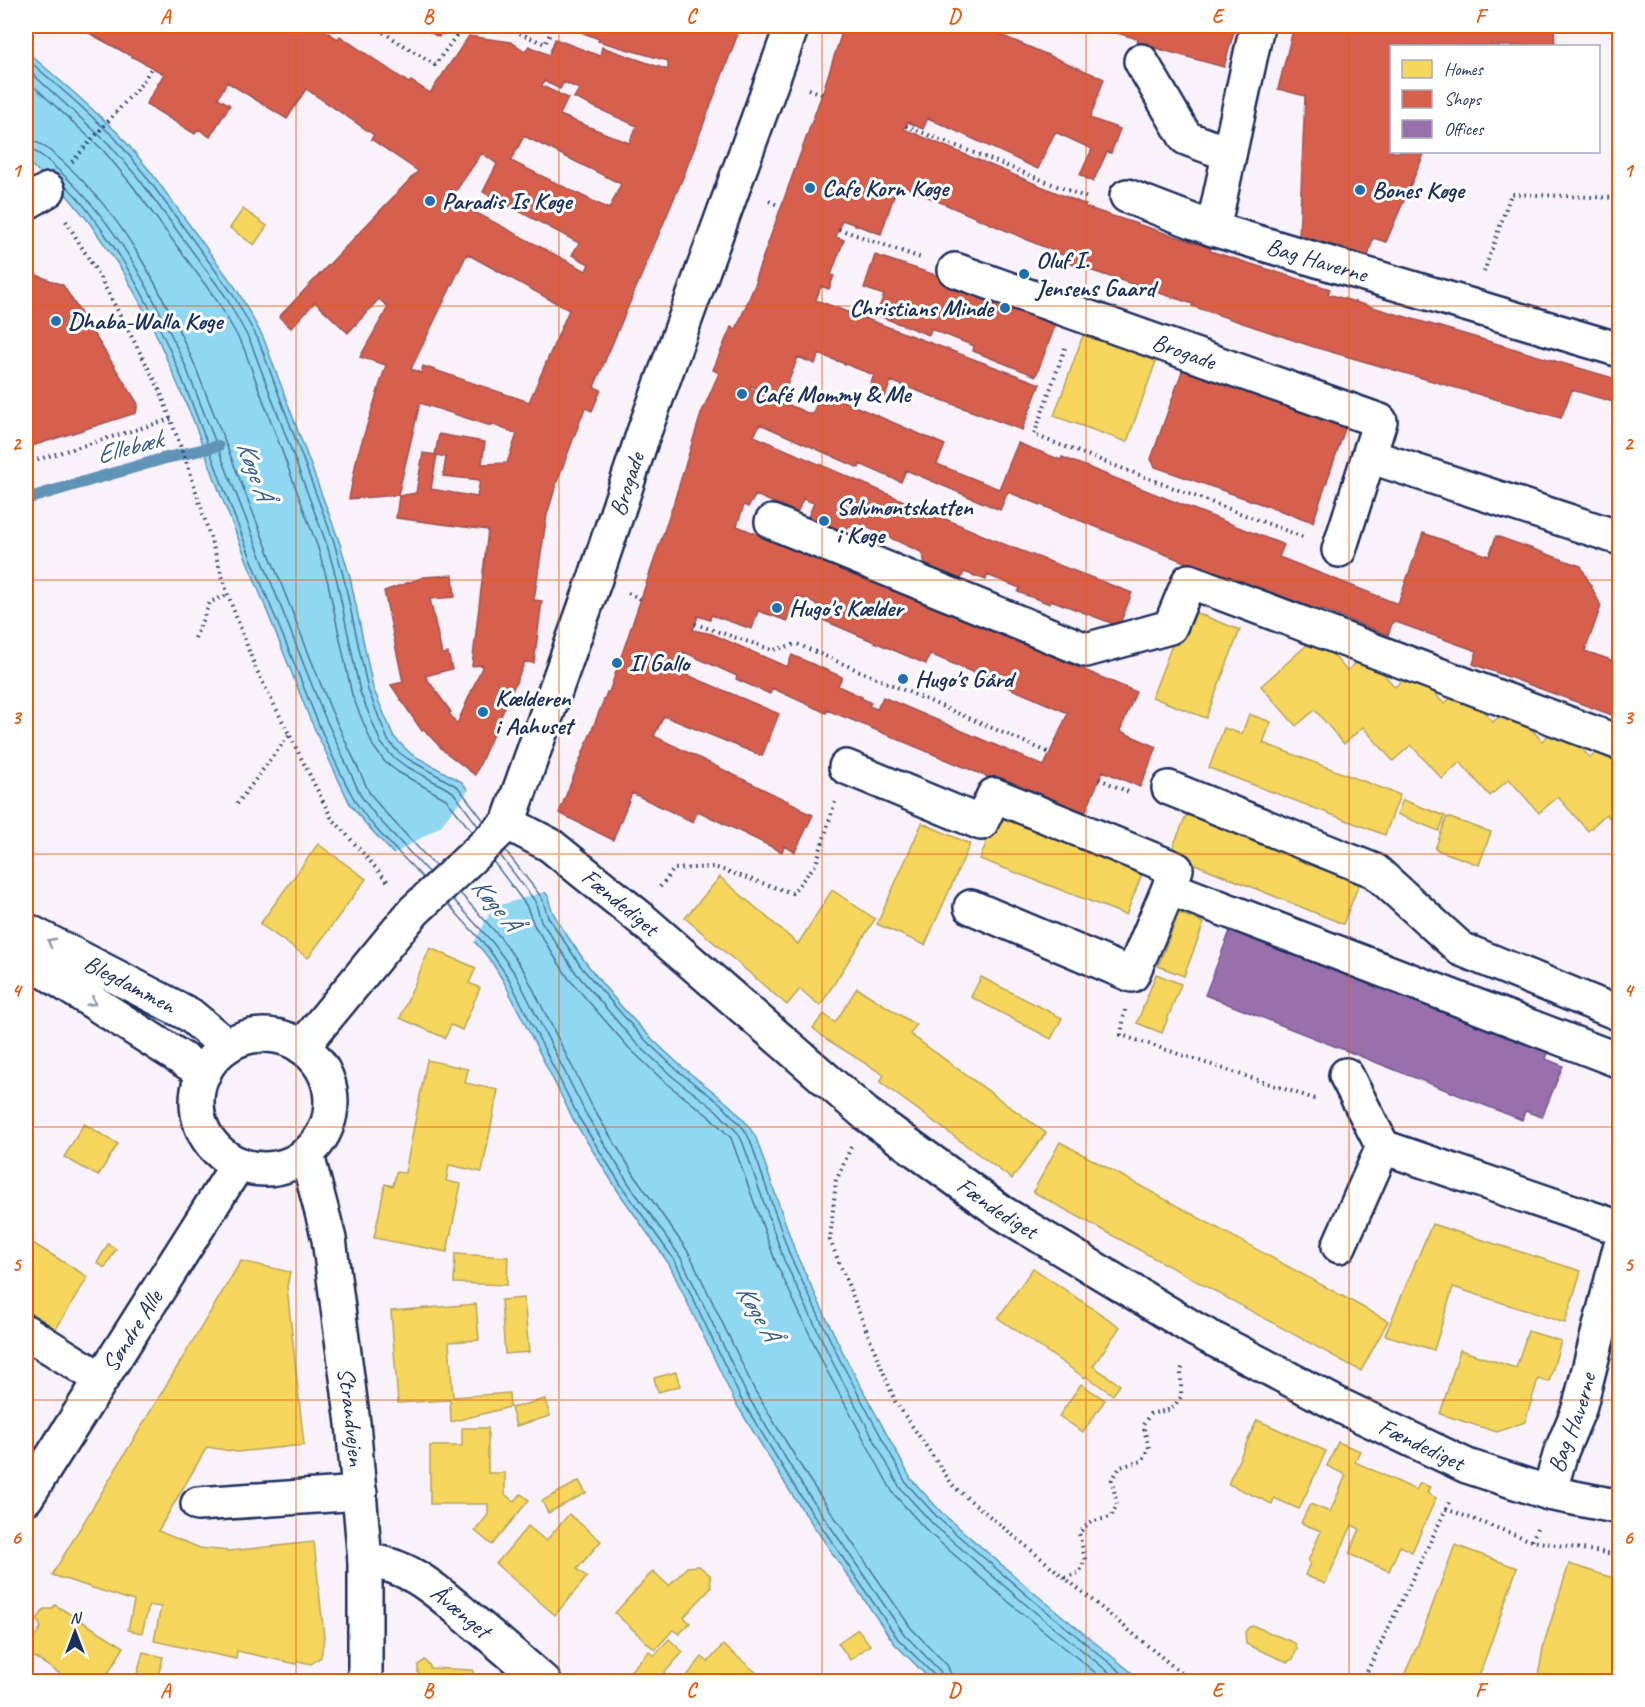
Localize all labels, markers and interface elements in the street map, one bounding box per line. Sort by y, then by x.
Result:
text: A [160,4,172,29]
text: B [423,4,435,29]
text: C [686,4,698,29]
text: D [948,4,962,29]
text: E [1212,4,1226,29]
text: F [1475,4,1489,29]
legend [1390,45,1600,153]
text: Homes [1444,58,1484,80]
text: Shops [1444,88,1483,110]
text: Offices [1444,118,1485,140]
text: 1 [12,158,23,183]
text: 1 [1624,158,1635,183]
place label: Cafe Korn Køge [822,173,950,203]
place label: Bones Køge [1372,175,1466,205]
marker: Cafe Korn Køge [803,181,817,195]
marker: Bones Køge [1353,183,1367,197]
place label: Paradis Is Køge [442,186,573,216]
marker: Paradis Is Køge [423,194,437,208]
street label: Bag Haverne [1263,231,1373,290]
place label: Oluf I. Jensens Gaard [1034,245,1159,303]
marker: Oluf I. Jensens Gaard [1017,267,1031,281]
place label: Christians Minde [849,293,995,323]
marker: Christians Minde [998,301,1012,315]
place label: Dhaba-Walla Køge [68,306,224,336]
marker: Dhaba-Walla Køge [49,314,63,328]
street label: Brogade [1148,326,1222,377]
place label: Café Mommy & Me [754,379,912,409]
marker: Café Mommy & Me [735,387,749,401]
water label: Ellebæk [93,421,170,472]
text: 2 [12,431,23,456]
text: 2 [1624,431,1635,456]
water label: Køge Å [229,437,284,512]
street label: Brogade [602,446,652,520]
place label: Sølvmøntskatten i Køge [836,492,974,550]
marker: Sølvmøntskatten i Køge [817,514,831,528]
place label: Hugo's Kælder [789,593,905,623]
marker: Hugo's Kælder [770,601,784,615]
place label: Il Gallo [629,648,691,678]
marker: Il Gallo [610,656,624,670]
place label: Hugo's Gård [915,664,1017,694]
marker: Hugo's Gård [896,672,910,686]
place label: Kælderen i Aahuset [495,683,576,741]
text: 3 [12,705,23,730]
marker: Kælderen i Aahuset [476,705,490,719]
text: 3 [1624,705,1635,730]
street label: Fændediget [576,862,667,944]
water label: Køge Å [464,871,533,944]
one-way arrow [46,938,57,950]
street label: Blegdammen [79,948,182,1020]
text: 4 [12,978,24,1003]
text: 4 [1624,978,1636,1003]
one-way arrow [86,995,97,1006]
street label: Fændediget [951,1170,1045,1247]
text: 5 [12,1252,23,1277]
text: 5 [1624,1252,1635,1277]
water label: Køge Å [729,1278,792,1354]
street label: Søndre Alle [95,1283,170,1377]
street label: Strandvejen [331,1366,372,1468]
street label: Bag Haverne [1541,1368,1603,1476]
street label: Fændediget [1374,1411,1471,1478]
text: 6 [11,1525,22,1550]
text: 6 [1623,1525,1634,1550]
street label: Åvænget [425,1577,499,1647]
north arrow [45,1602,105,1662]
text: N [70,1608,83,1628]
text: A [160,1678,172,1703]
text: B [423,1678,435,1703]
text: C [686,1678,698,1703]
text: D [948,1678,962,1703]
text: E [1212,1678,1226,1703]
text: F [1475,1678,1489,1703]

